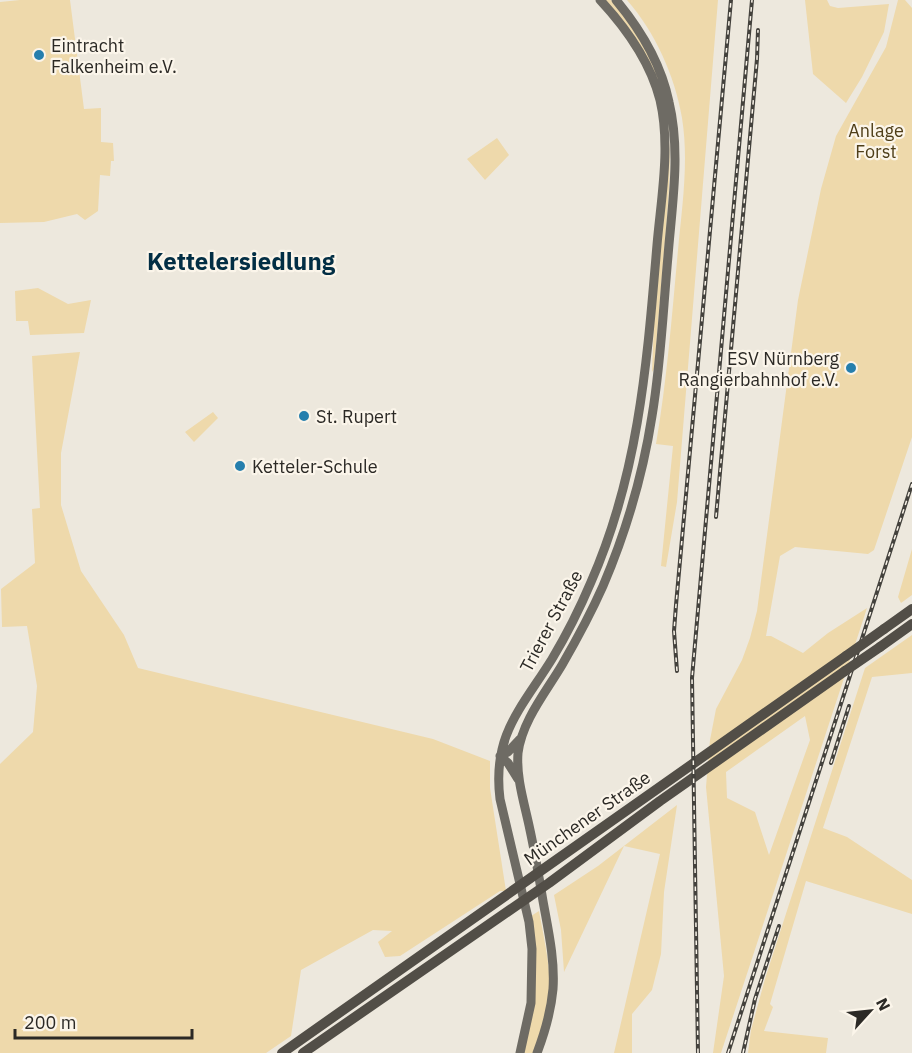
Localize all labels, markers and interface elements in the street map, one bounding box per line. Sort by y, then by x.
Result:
place label: Eintracht Falkenheim e.V. [51,34,177,78]
marker: Eintracht Falkenheim e.V. [32,48,46,62]
park label: Anlage Forst [848,119,904,163]
district label: Kettelersiedlung [147,245,336,277]
place label: ESV Nürnberg Rangierbahnhof e.V. [678,347,839,391]
marker: ESV Nürnberg Rangierbahnhof e.V. [844,361,858,375]
place label: St. Rupert [316,405,397,428]
marker: St. Rupert [297,409,311,423]
place label: Ketteler-Schule [252,455,378,478]
marker: Ketteler-Schule [233,459,247,473]
street label: Trierer Straße [515,566,588,676]
street label: Münchener Straße [519,766,655,870]
north arrow [840,981,900,1041]
text: N [872,994,895,1014]
scale bar [15,1002,192,1040]
text: 200 m [24,1011,76,1034]

